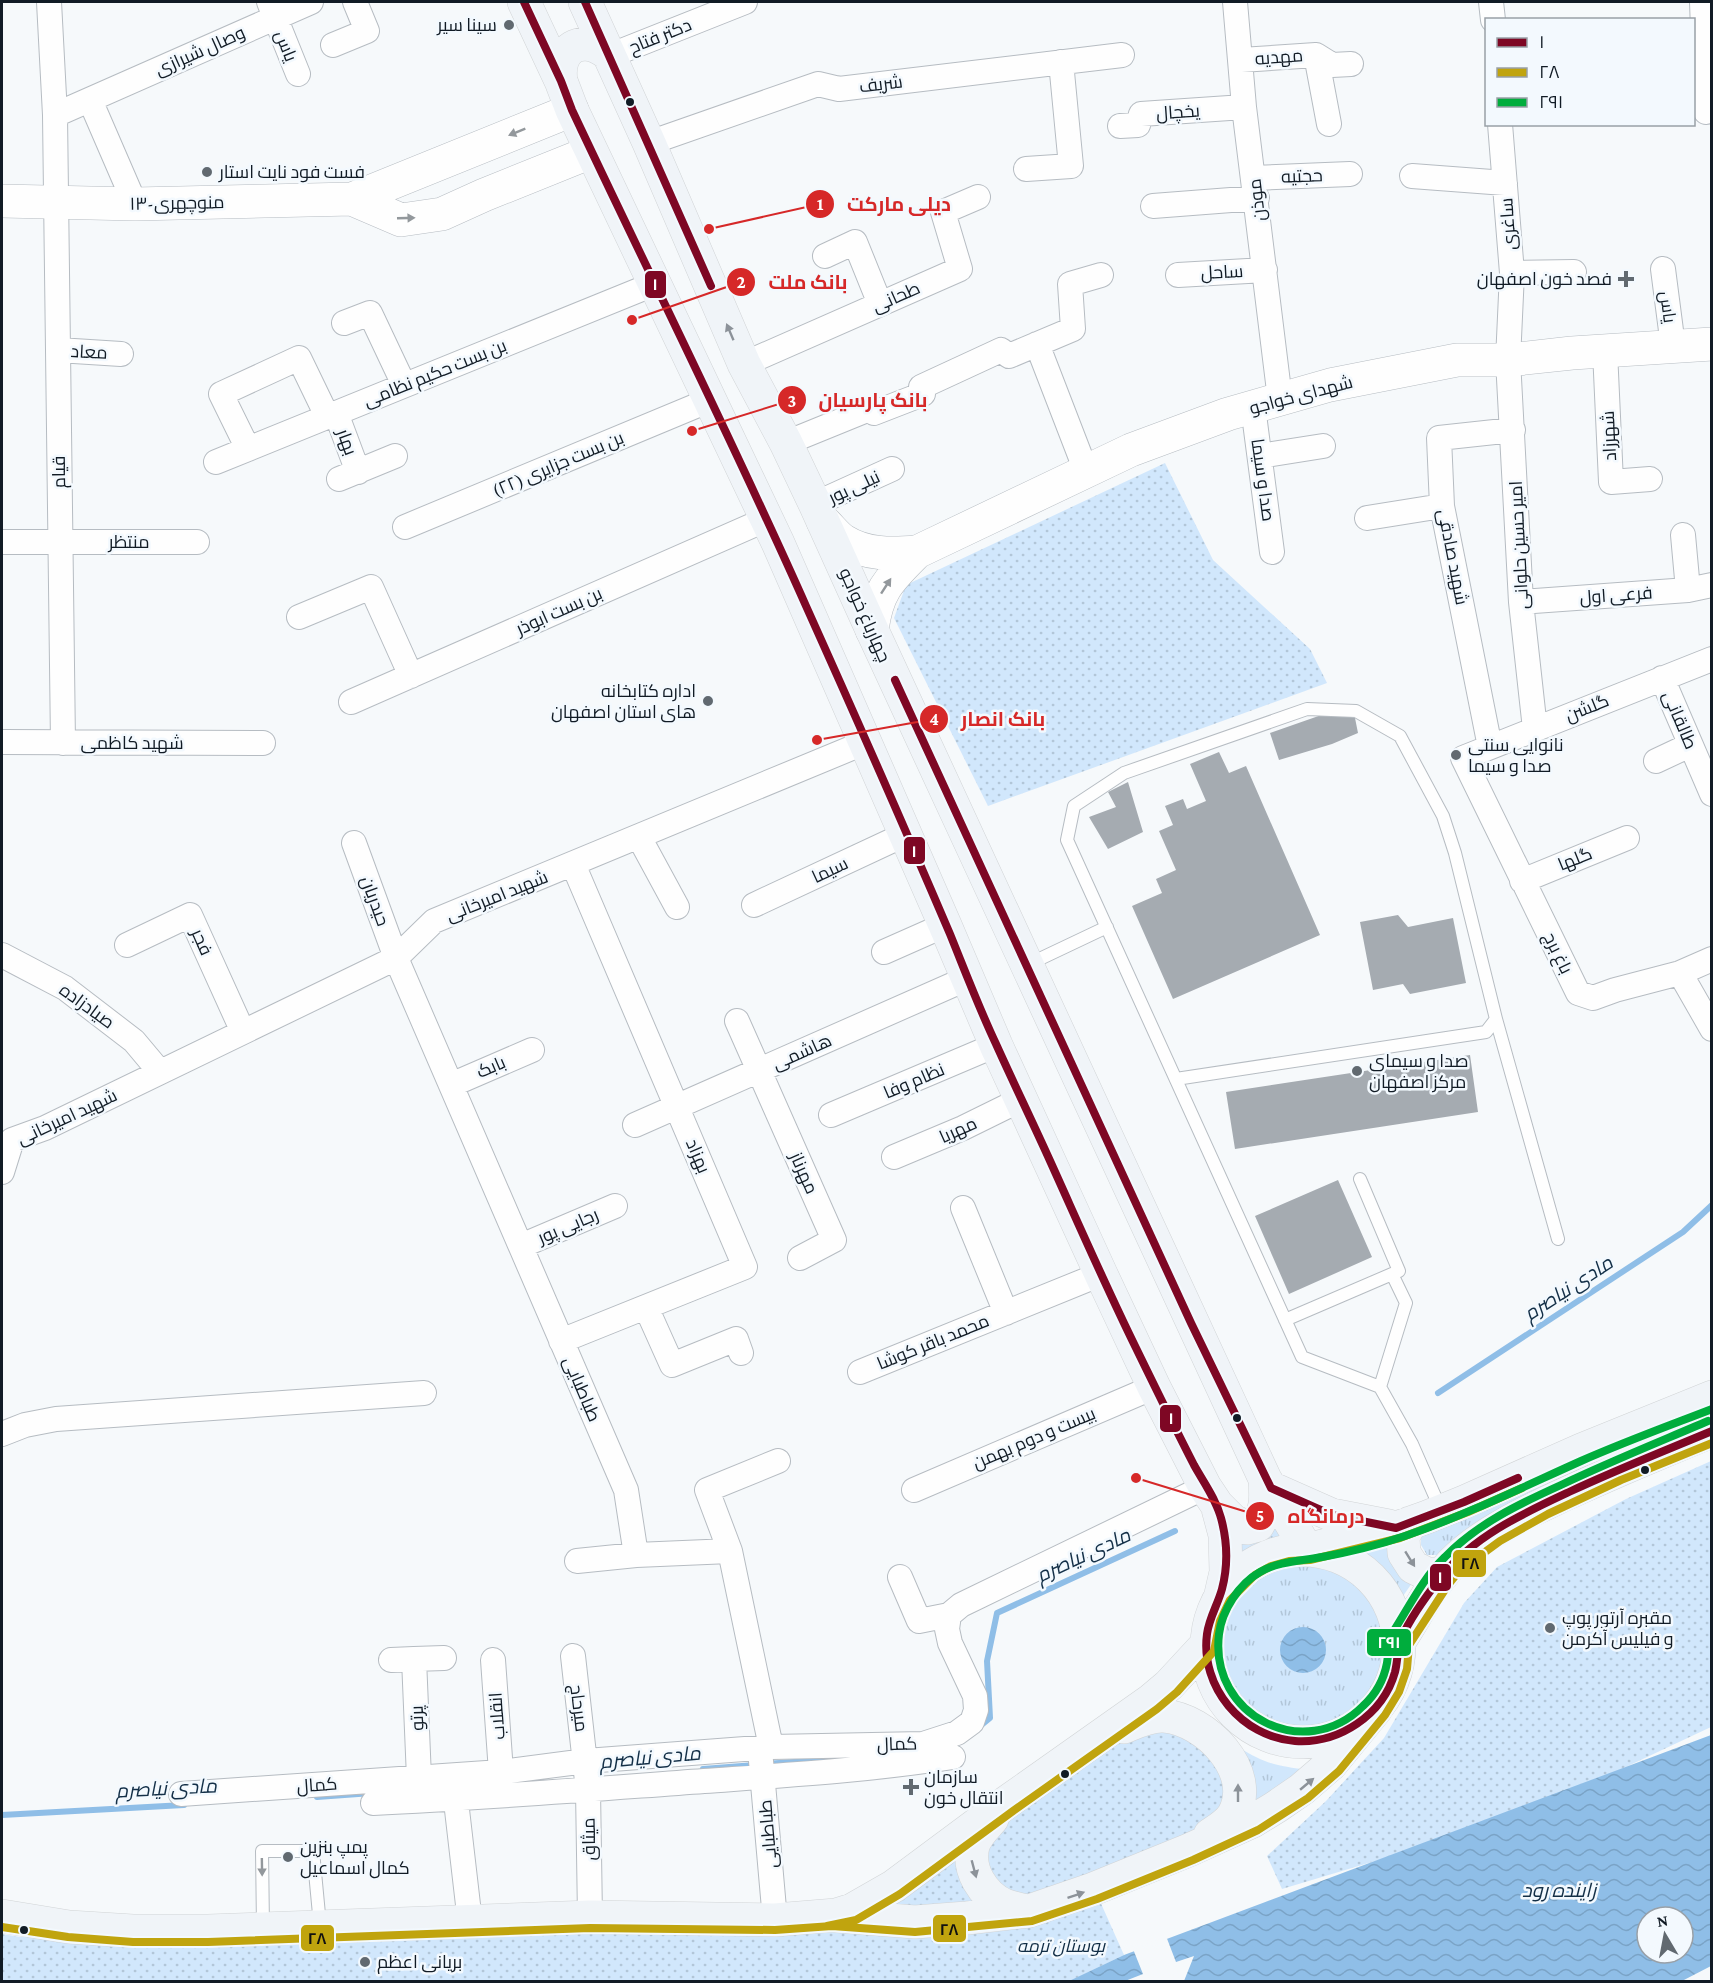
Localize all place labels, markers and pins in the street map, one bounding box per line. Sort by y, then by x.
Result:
place label: سینا سیر [436,15,497,36]
marker: سینا سیر [502,18,516,32]
unlabelled marker [624,96,636,108]
place label: فست فود نایت استار [218,162,365,183]
marker: فست فود نایت استار [200,165,214,179]
callout: دیلی مارکت [805,185,963,223]
callout: بانک ملت [726,263,859,301]
place label: فصد خون اصفهان [1477,269,1612,290]
marker: فصد خون اصفهان [1617,270,1635,288]
callout: بانک پارسیان [777,381,940,419]
place label: اداره کتابخانه های استان اصفهان [551,681,696,723]
marker: اداره کتابخانه های استان اصفهان [701,694,715,708]
callout: بانک انصار [919,700,1057,738]
place label: نانوایی سنتی صدا و سیما [1468,735,1564,777]
marker: نانوایی سنتی صدا و سیما [1449,748,1463,762]
place label: صدا و سیمای مرکز اصفهان [1369,1051,1469,1093]
marker: صدا و سیمای مرکز اصفهان [1350,1064,1364,1078]
unlabelled marker [1231,1412,1243,1424]
unlabelled marker [1639,1464,1651,1476]
callout: درمانگاه [1245,1497,1376,1535]
place label: مقبره آرتور پوپ و فیلیس آکرمن [1562,1608,1674,1650]
marker: مقبره آرتور پوپ و فیلیس آکرمن [1543,1621,1557,1635]
place label: سازمان انتقال خون [924,1767,1004,1809]
unlabelled marker [1059,1768,1071,1780]
marker: سازمان انتقال خون [902,1778,920,1796]
place label: پمپ بنزین کمال اسماعیل [300,1837,410,1879]
marker: پمپ بنزین کمال اسماعیل [281,1850,295,1864]
unlabelled marker [18,1924,30,1936]
place label: بریانی اعظم [377,1952,462,1974]
marker: بریانی اعظم [358,1955,372,1969]

